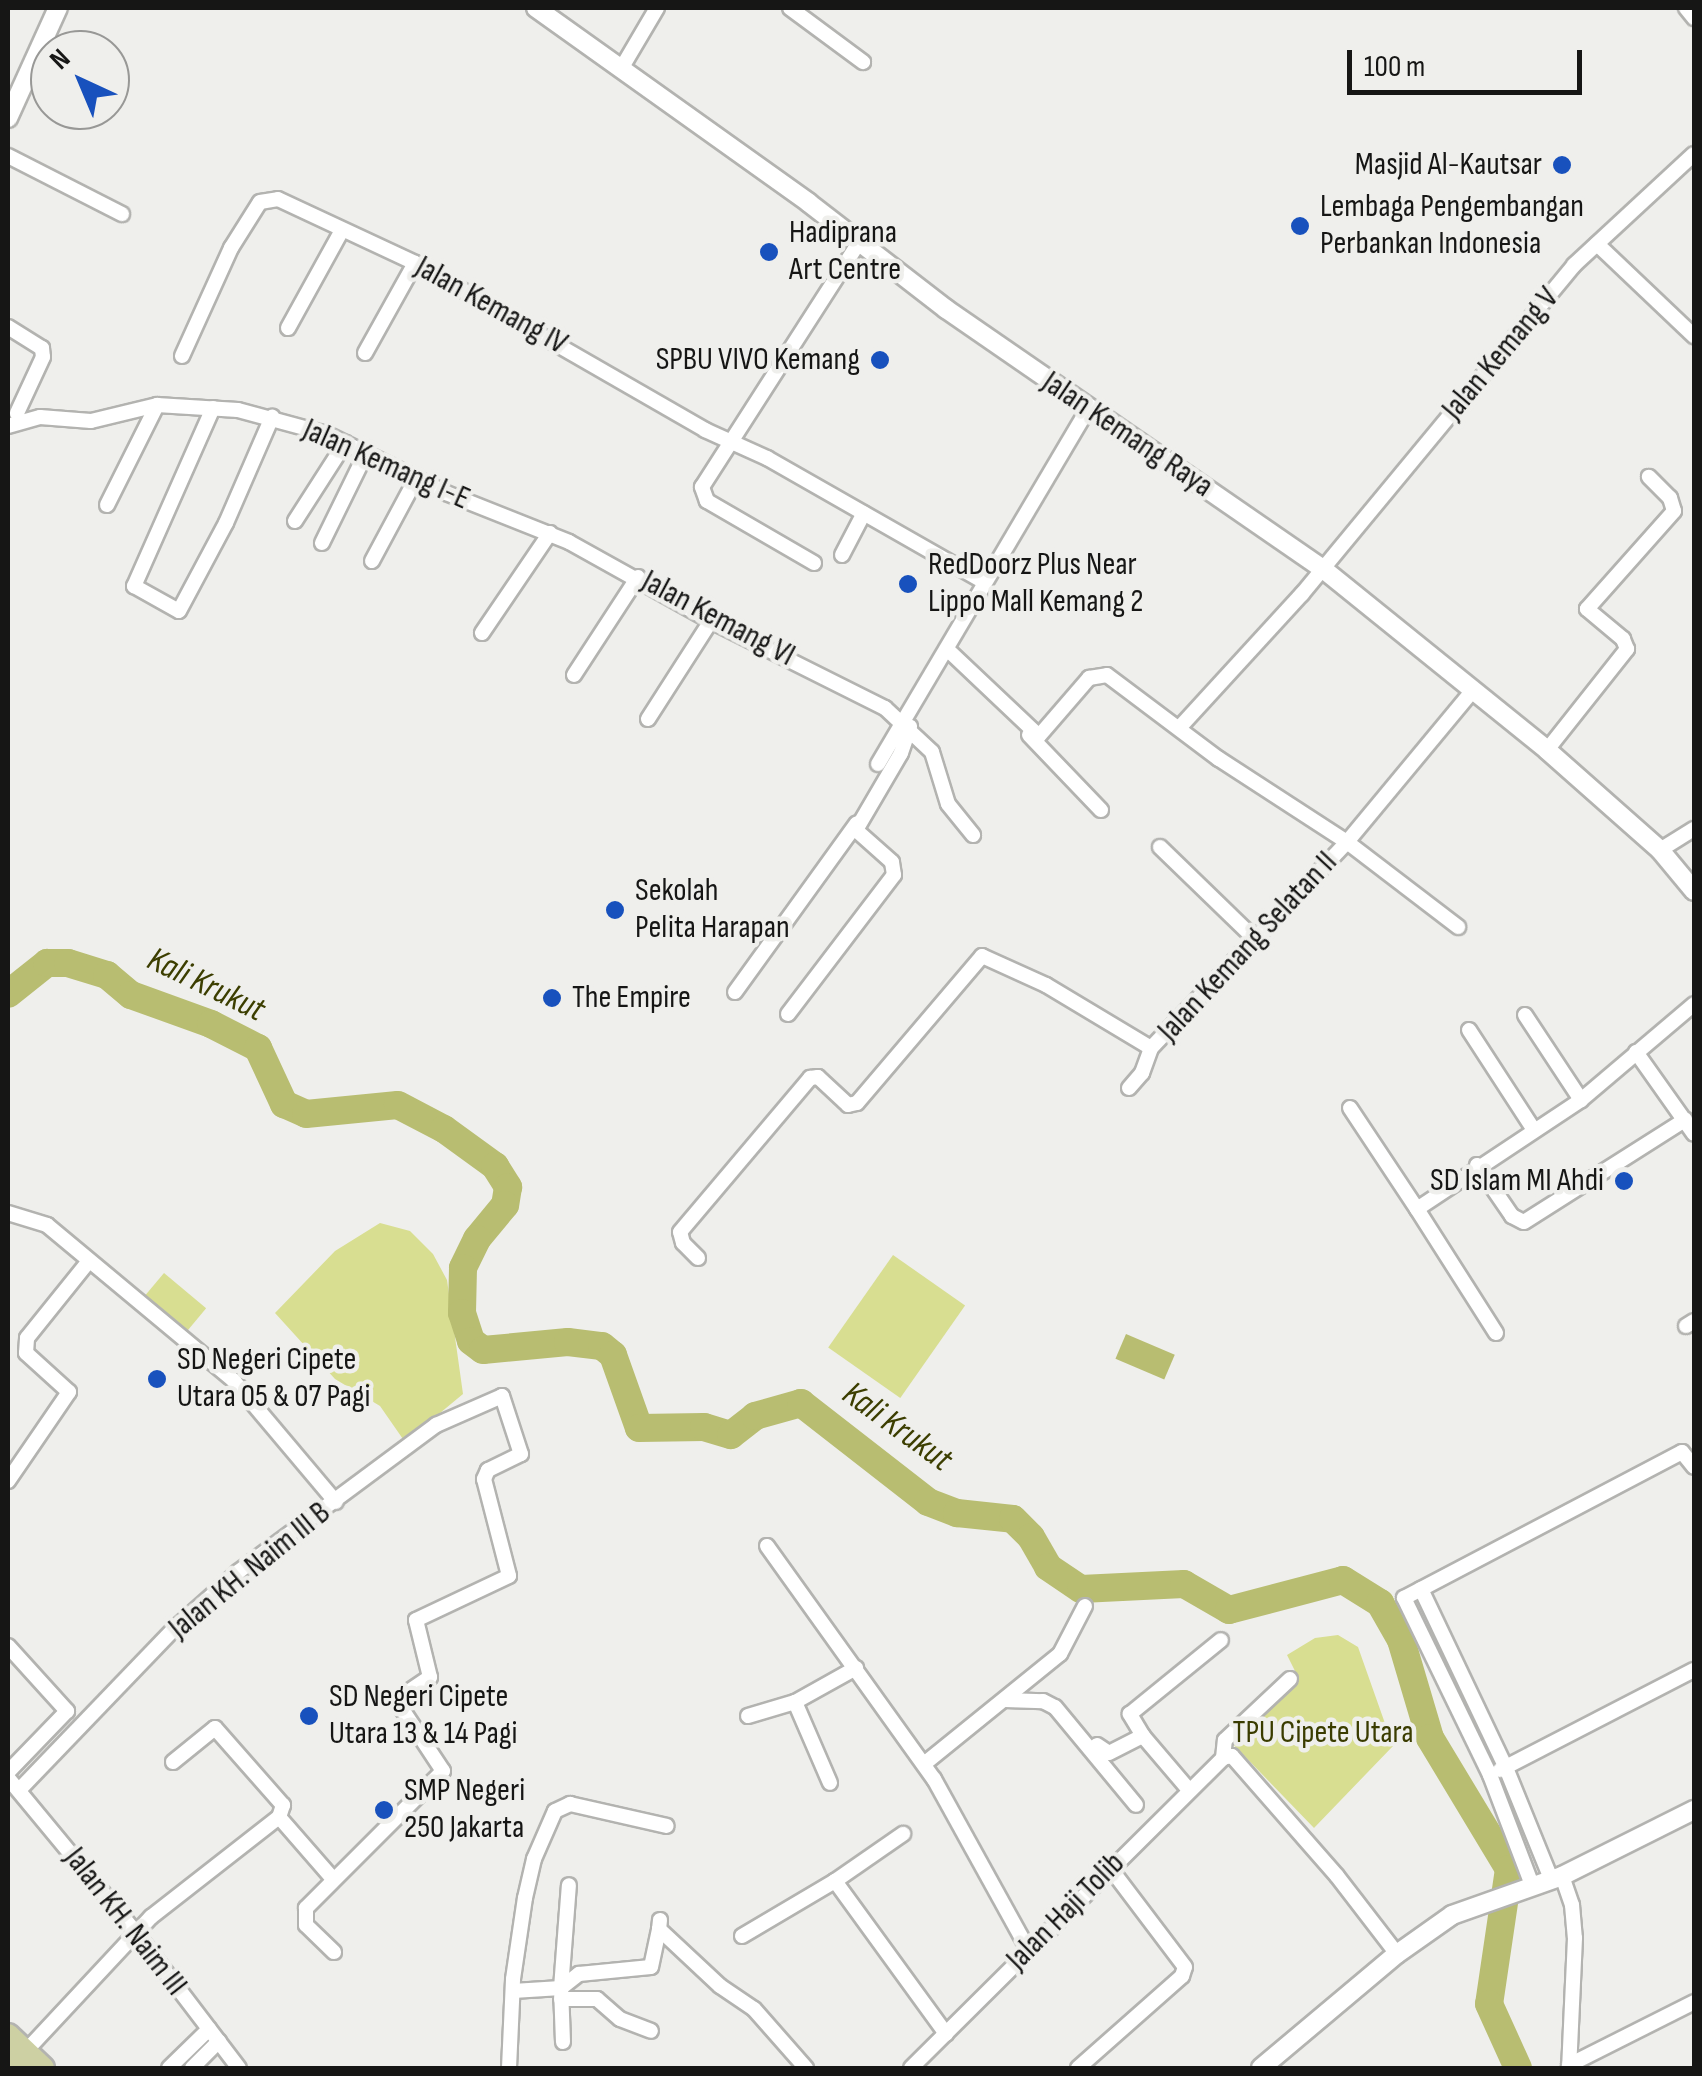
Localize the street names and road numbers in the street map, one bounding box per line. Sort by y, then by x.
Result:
street label: Jalan Kemang IV [408,248,574,364]
street label: Jalan Kemang V [1434,280,1568,428]
street label: Jalan Kemang Raya [1034,364,1220,506]
street label: Jalan Kemang I-E [297,411,475,519]
street label: Jalan Kemang VI [635,563,801,675]
street label: Jalan Kemang Selatan II [1150,844,1346,1050]
street label: Jalan KH. Naim III B [162,1494,338,1648]
street label: Jalan KH. Naim III [55,1840,195,2004]
street label: Jalan Haji Tolib [999,1845,1133,1979]

